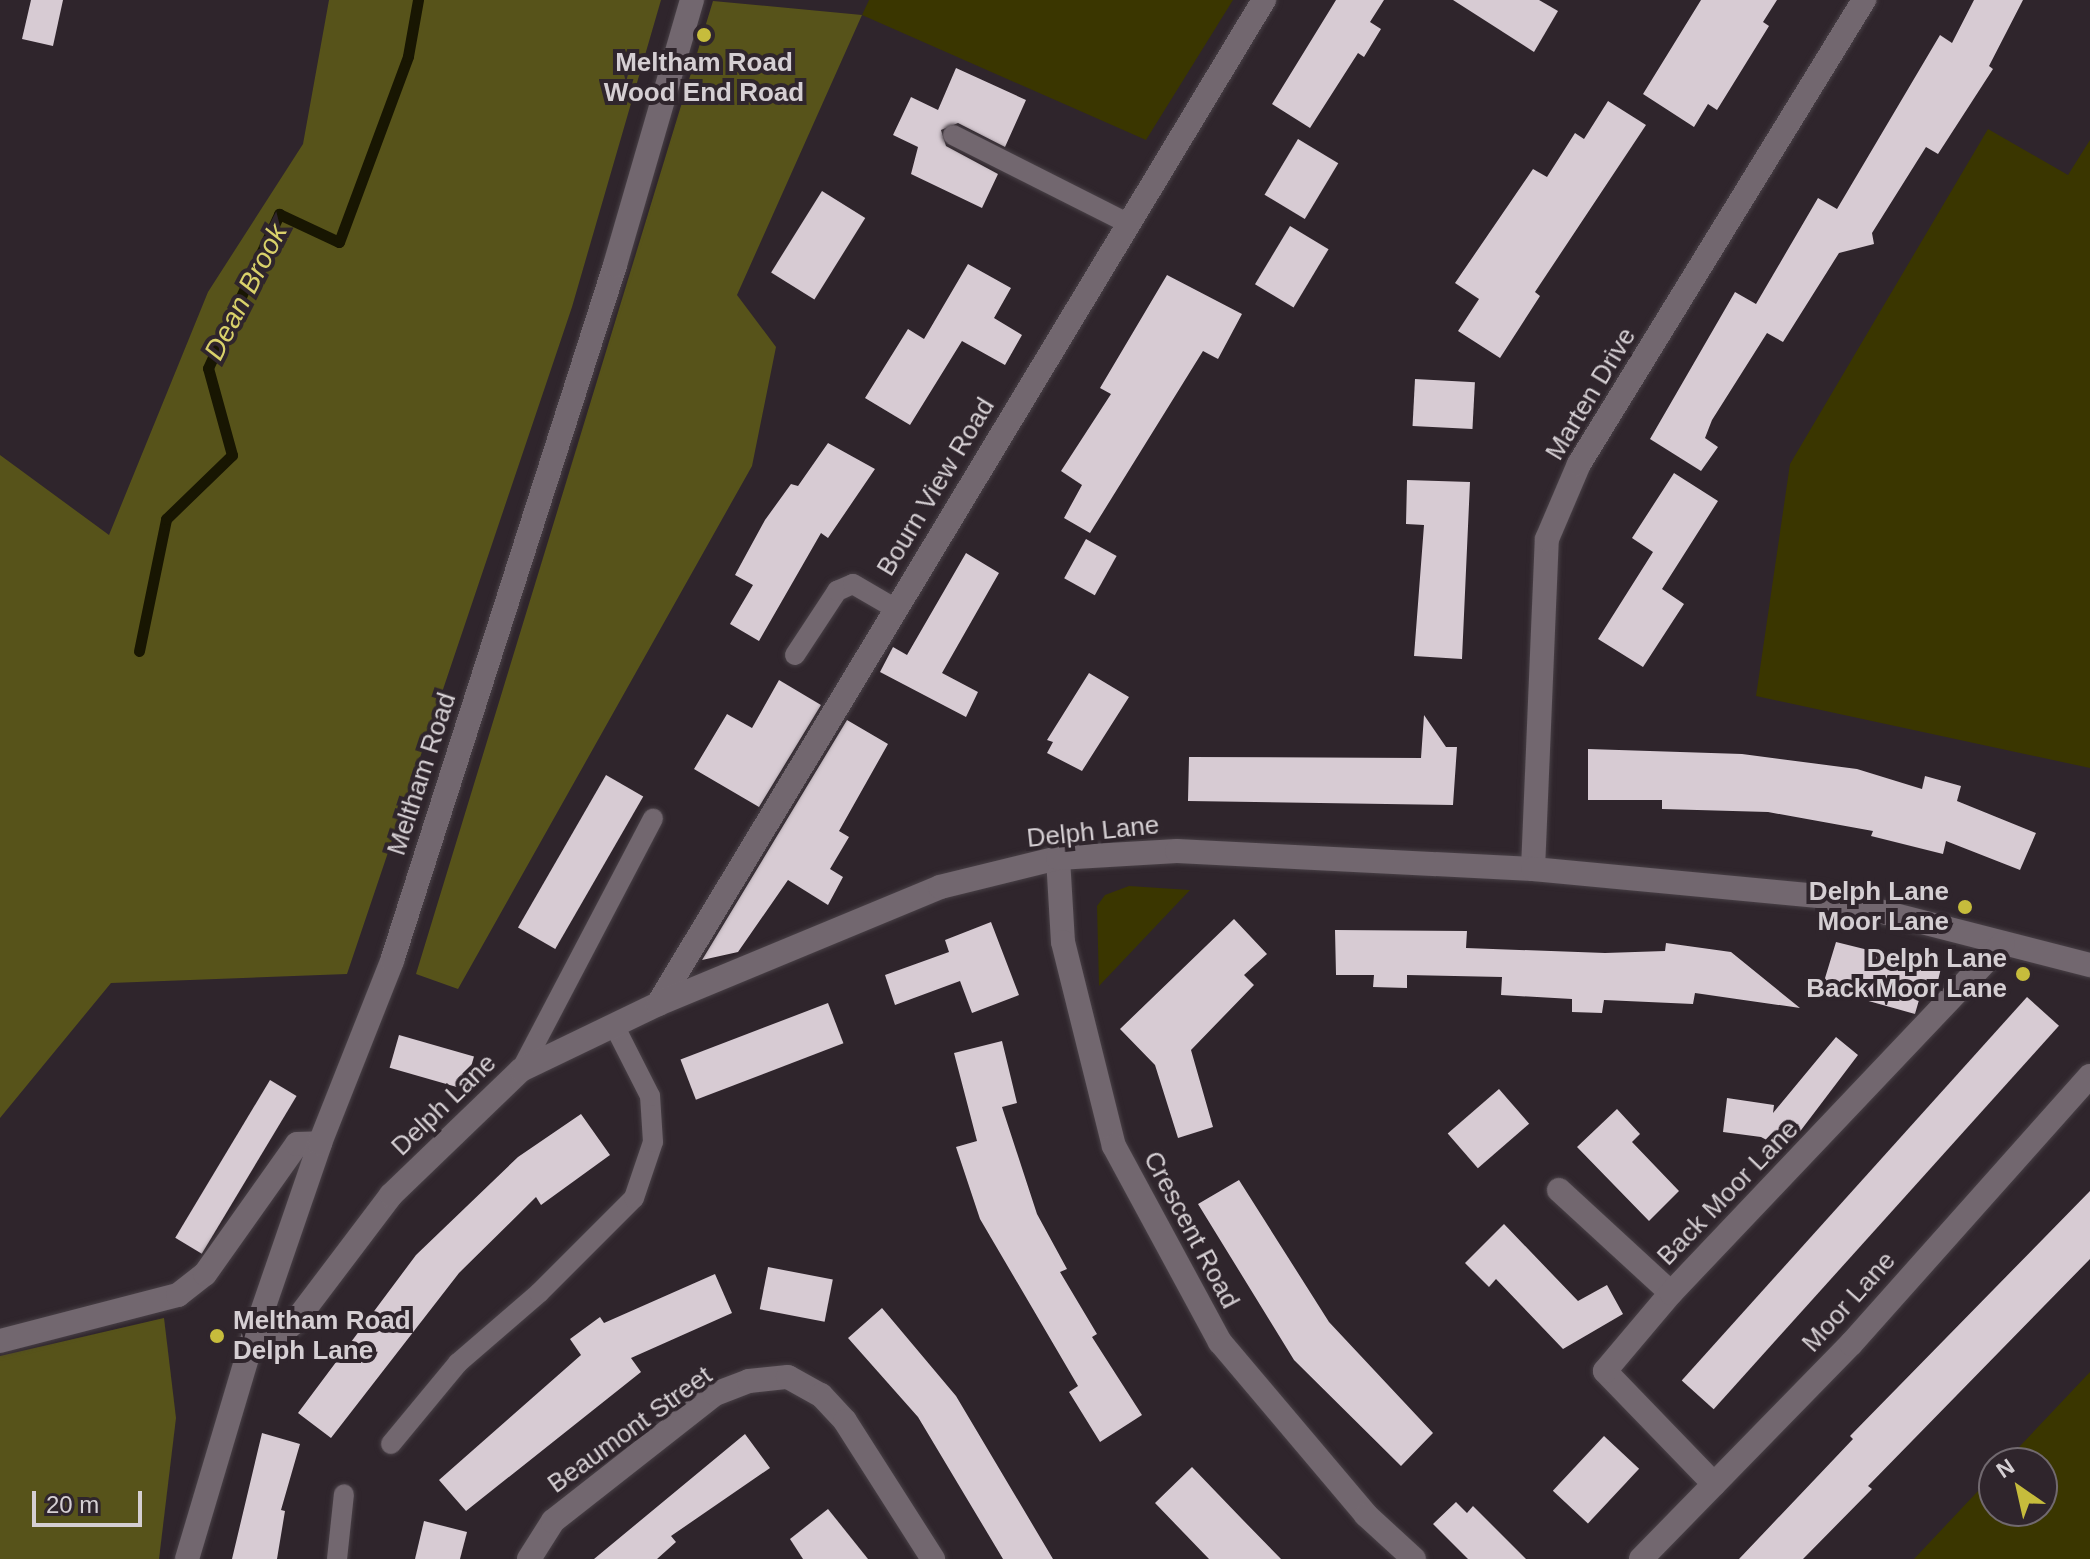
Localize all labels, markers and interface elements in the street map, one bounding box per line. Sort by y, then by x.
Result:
marker: Meltham Road Wood End Road [695,26,713,44]
place label: Meltham Road Wood End Road [604,47,804,108]
water label: Dean Brook [197,219,295,365]
street label: Marten Drive [1539,322,1643,466]
street label: Bourn View Road [871,392,1001,582]
street label: Meltham Road [381,689,463,859]
street label: Delph Lane [1025,810,1161,854]
place label: Delph Lane Moor Lane [1809,876,1949,938]
marker: Delph Lane Moor Lane [1956,898,1974,916]
place label: Delph Lane Back Moor Lane [1806,943,2007,1004]
marker: Delph Lane Back Moor Lane [2014,965,2032,983]
street label: Delph Lane [385,1048,503,1162]
street label: Back Moor Lane [1651,1114,1805,1272]
street label: Crescent Road [1137,1146,1245,1314]
street label: Moor Lane [1796,1245,1902,1359]
place label: Meltham Road Delph Lane [233,1305,411,1366]
marker: Meltham Road Delph Lane [208,1327,226,1345]
street label: Beaumont Street [542,1360,718,1500]
north arrow [1978,1447,2058,1527]
text: N [1992,1454,2019,1483]
scale bar [36,1475,146,1525]
text: 20 m [46,1491,99,1518]

